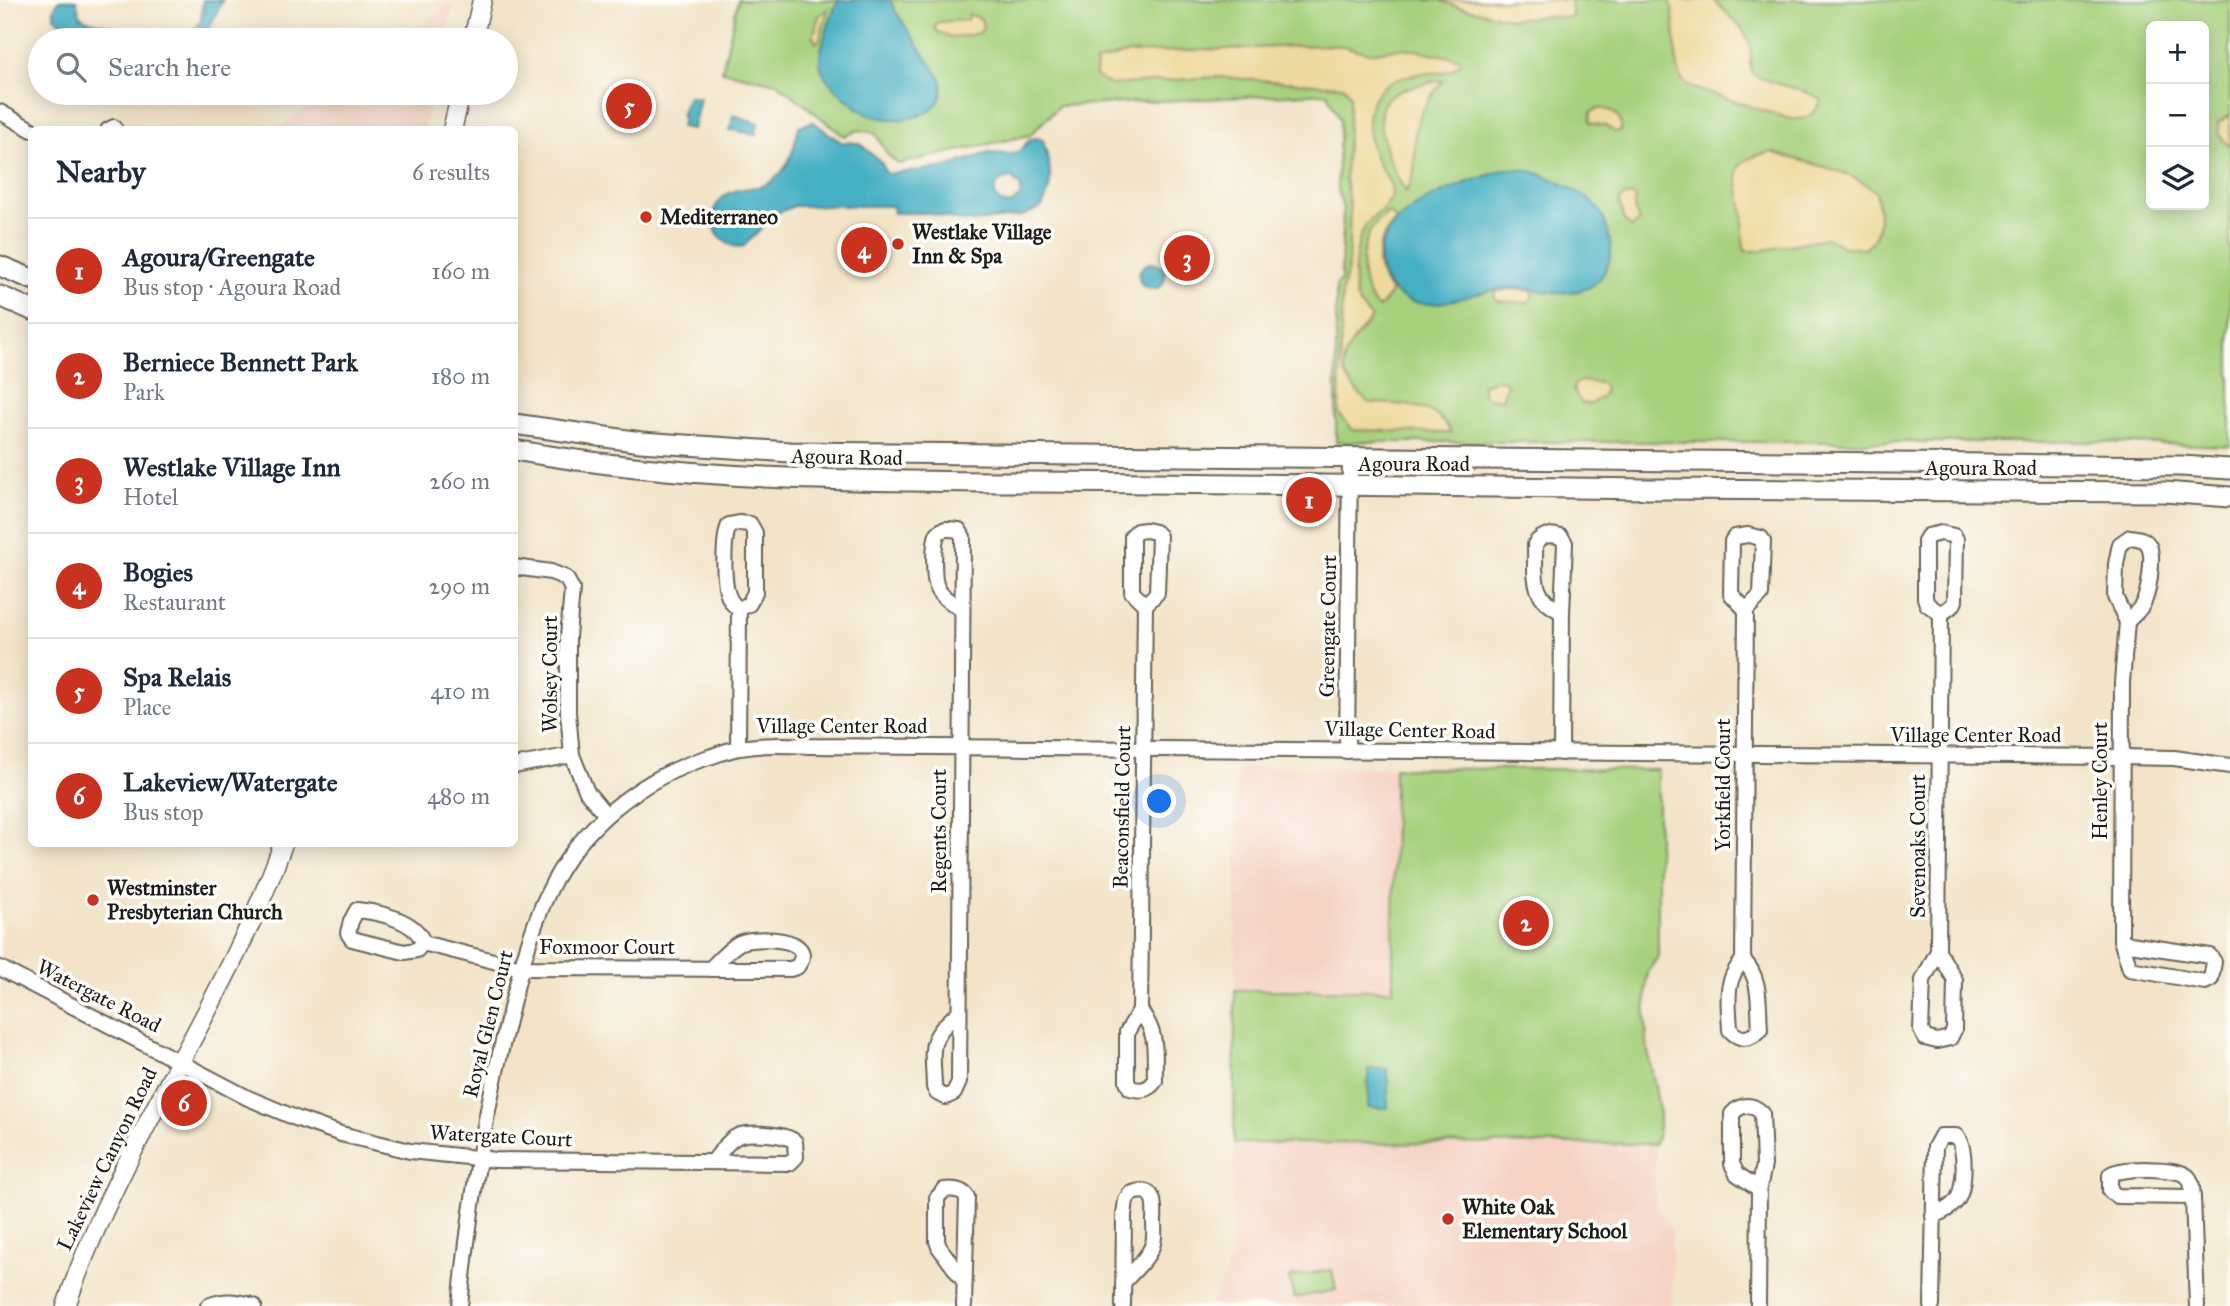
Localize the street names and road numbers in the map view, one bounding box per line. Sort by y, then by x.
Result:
street label: Agoura Road [790,443,904,471]
street label: Agoura Road [1357,451,1470,477]
street label: Agoura Road [1924,455,2037,481]
street label: Greengate Court [1314,554,1342,698]
street label: Wolsey Court [537,615,563,733]
street label: Village Center Road [755,713,928,739]
street label: Village Center Road [1323,715,1496,745]
street label: Yorkfield Court [1710,718,1736,852]
street label: Henley Court [2087,721,2113,840]
street label: Village Center Road [1889,722,2062,748]
street label: Beaconsfield Court [1108,725,1136,889]
street label: Regents Court [926,768,952,893]
street label: Sevenoaks Court [1905,774,1931,918]
street label: Foxmoor Court [539,934,676,960]
street label: Royal Glen Court [457,947,519,1100]
street label: Watergate Road [33,954,166,1039]
street label: Lakeview Canyon Road [51,1063,163,1255]
street label: Watergate Court [429,1119,574,1153]

